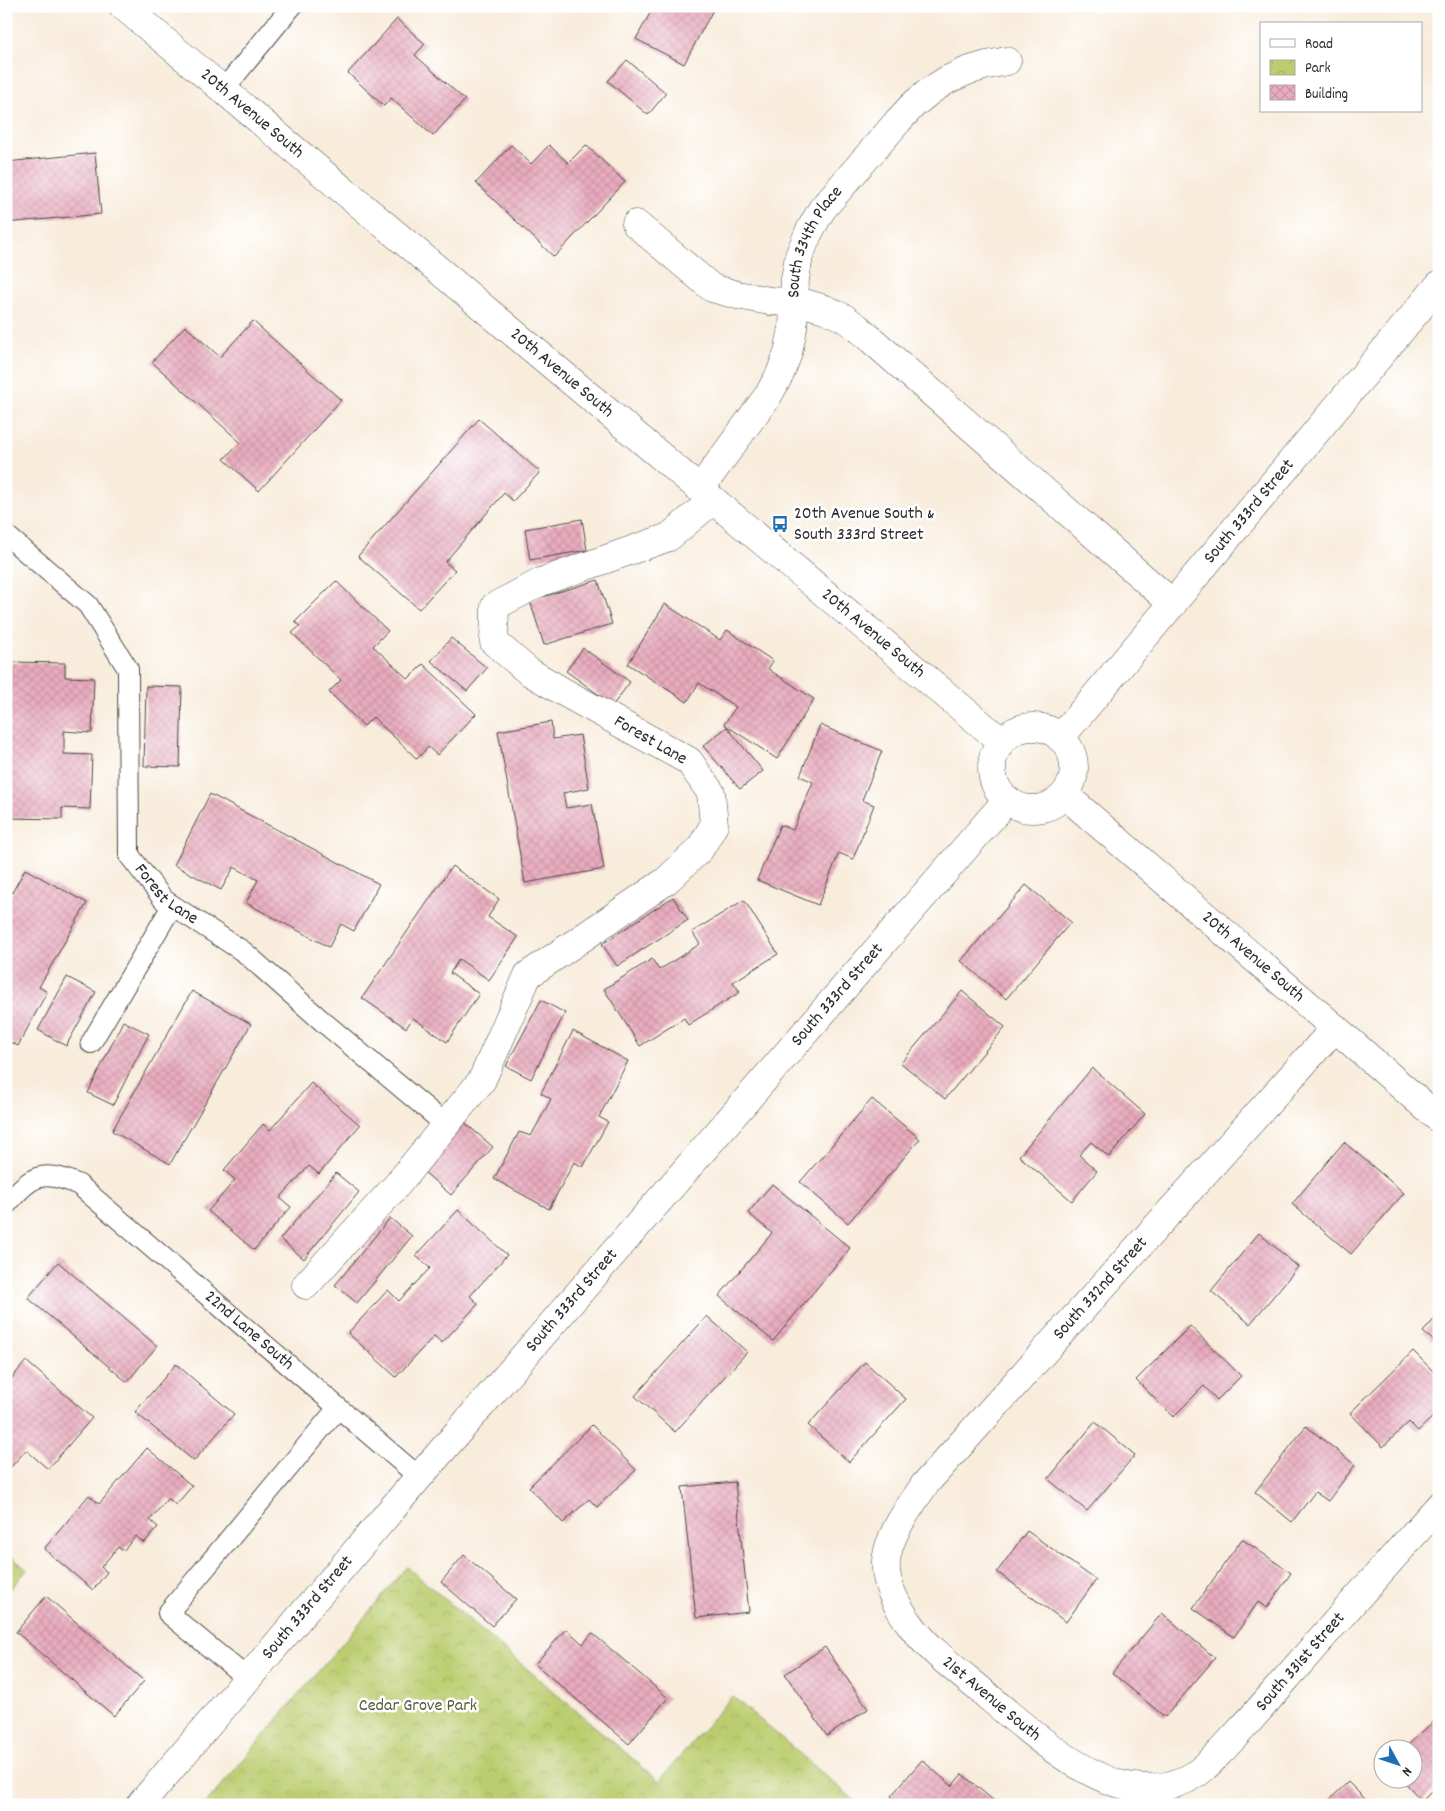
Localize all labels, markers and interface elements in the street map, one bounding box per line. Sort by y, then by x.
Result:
legend [1260,22,1422,112]
text: Road [1305,34,1333,56]
text: Park [1305,58,1331,80]
street label: 20th Avenue South [194,63,309,165]
text: Building [1305,84,1348,106]
street label: South 334th Place [782,181,849,298]
street label: 20th Avenue South [504,322,619,424]
street label: South 333rd Street [1198,454,1301,570]
place label: 20th Avenue South & South 333rd Street [794,502,935,548]
bus stop icon: 20th Avenue South & South 333rd Street [770,514,790,534]
street label: 20th Avenue South [816,583,930,685]
street label: Forest Lane [609,710,691,772]
street label: Forest Lane [128,859,203,931]
street label: 20th Avenue South [1196,905,1310,1009]
street label: South 333rd Street [786,938,890,1052]
street label: South 332nd Street [1048,1232,1154,1346]
street label: South 333rd Street [520,1243,624,1358]
street label: 22nd Lane South [198,1285,299,1377]
street label: South 333rd Street [256,1550,360,1665]
street label: South 331st Street [1250,1607,1351,1717]
street label: 21st Avenue South [936,1650,1046,1748]
park label: Cedar Grove Park [359,1694,477,1719]
north arrow [1372,1738,1422,1788]
text: N [1396,1762,1416,1780]

